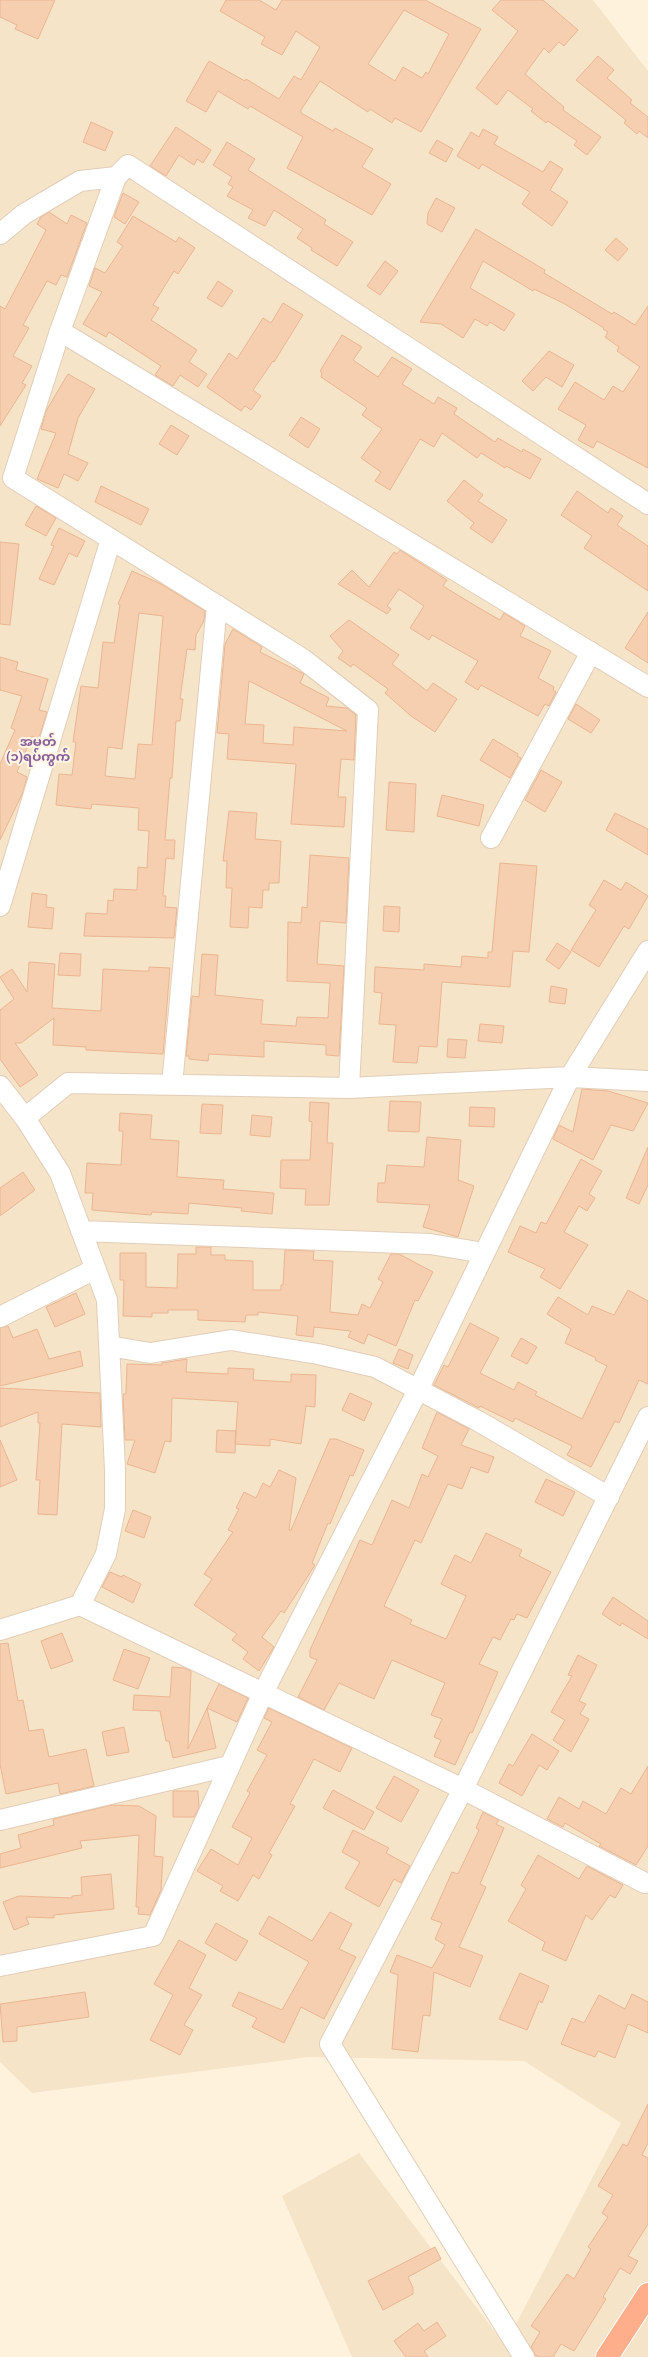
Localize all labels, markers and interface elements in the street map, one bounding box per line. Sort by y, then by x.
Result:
district label: အမှတ် (၁)ရပ်ကွက် [6,732,70,767]

